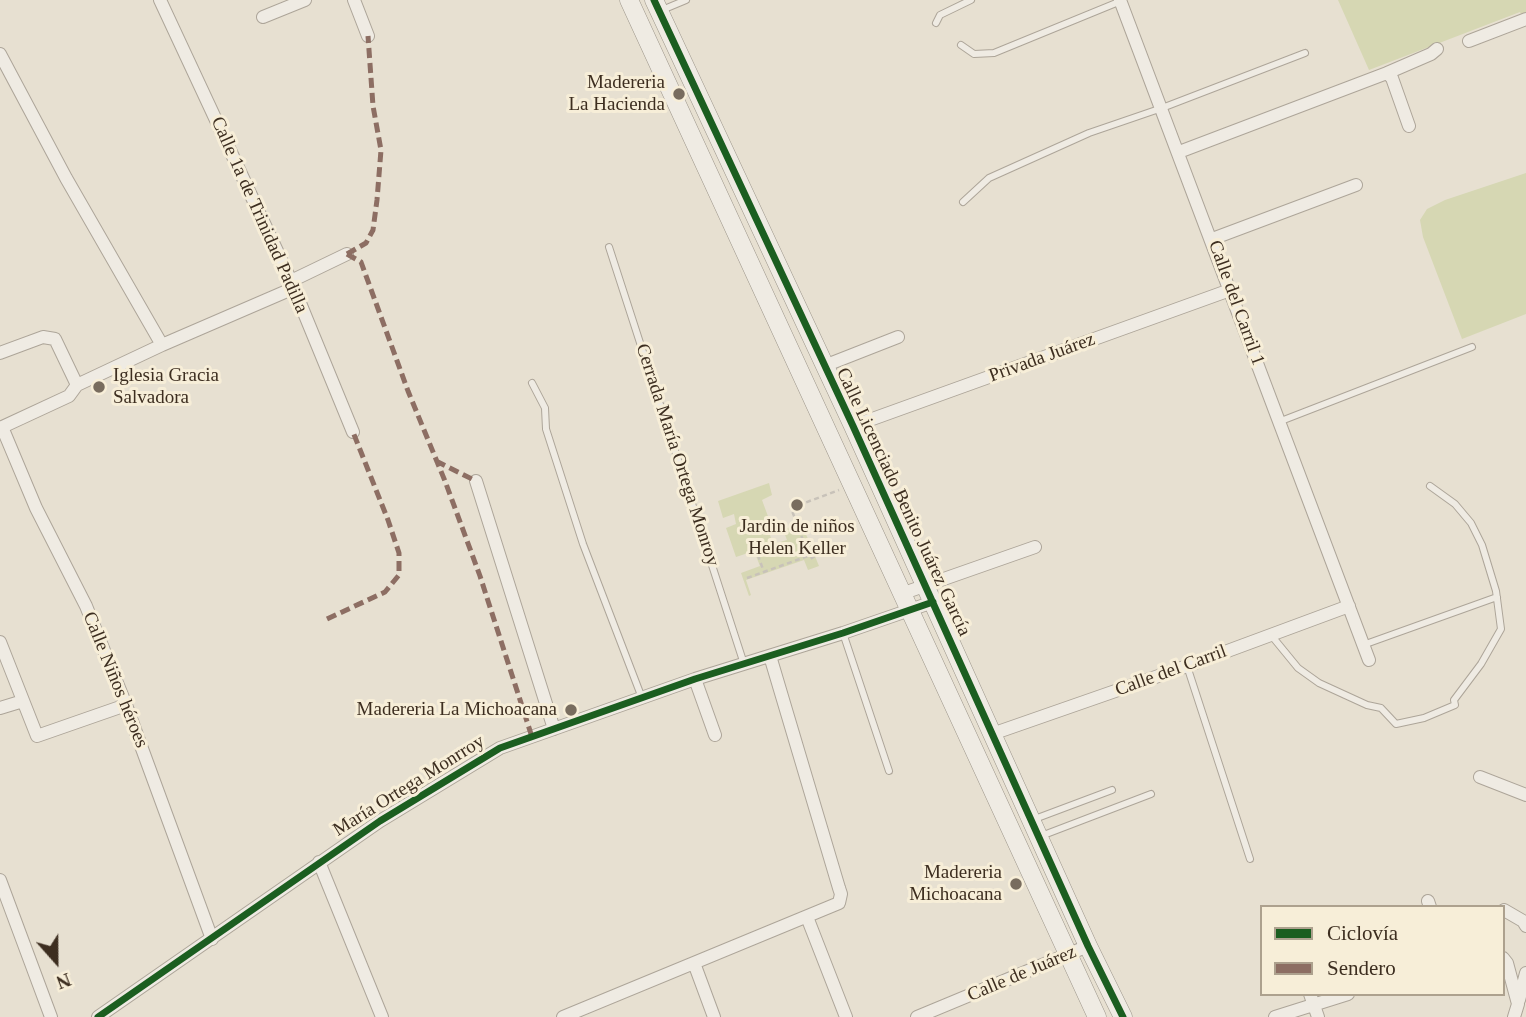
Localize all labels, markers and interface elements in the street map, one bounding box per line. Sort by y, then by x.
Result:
place label: Madereria La Hacienda [568,72,665,116]
marker: Madereria La Hacienda [671,86,687,102]
street label: Calle 1a de Trinidad Padilla [205,113,313,317]
street label: Calle del Carril 1 [1203,237,1269,369]
street label: Privada Juárez [986,328,1098,388]
street label: Cerrada María Ortega Monroy [630,341,724,569]
street label: Calle Licenciado Benito Juárez García [831,364,975,640]
place label: Iglesia Gracia Salvadora [113,365,219,409]
marker: Iglesia Gracia Salvadora [91,379,107,395]
marker: Jardin de niños Helen Keller [789,497,805,513]
place label: Jardin de niños Helen Keller [739,516,855,560]
street label: Calle Niños héroes [77,609,153,751]
street label: Calle del Carril [1112,640,1230,702]
place label: Madereria La Michoacana [357,699,557,721]
marker: Madereria La Michoacana [563,702,579,718]
street label: María Ortega Monrroy [329,730,489,842]
place label: Madereria Michoacana [909,862,1002,906]
marker: Madereria Michoacana [1008,876,1024,892]
legend [1260,905,1505,996]
text: Ciclovía [1327,921,1398,945]
north arrow [21,926,91,996]
street label: Calle de Juárez [964,941,1080,1007]
text: Sendero [1327,956,1396,980]
text: N [54,969,74,993]

